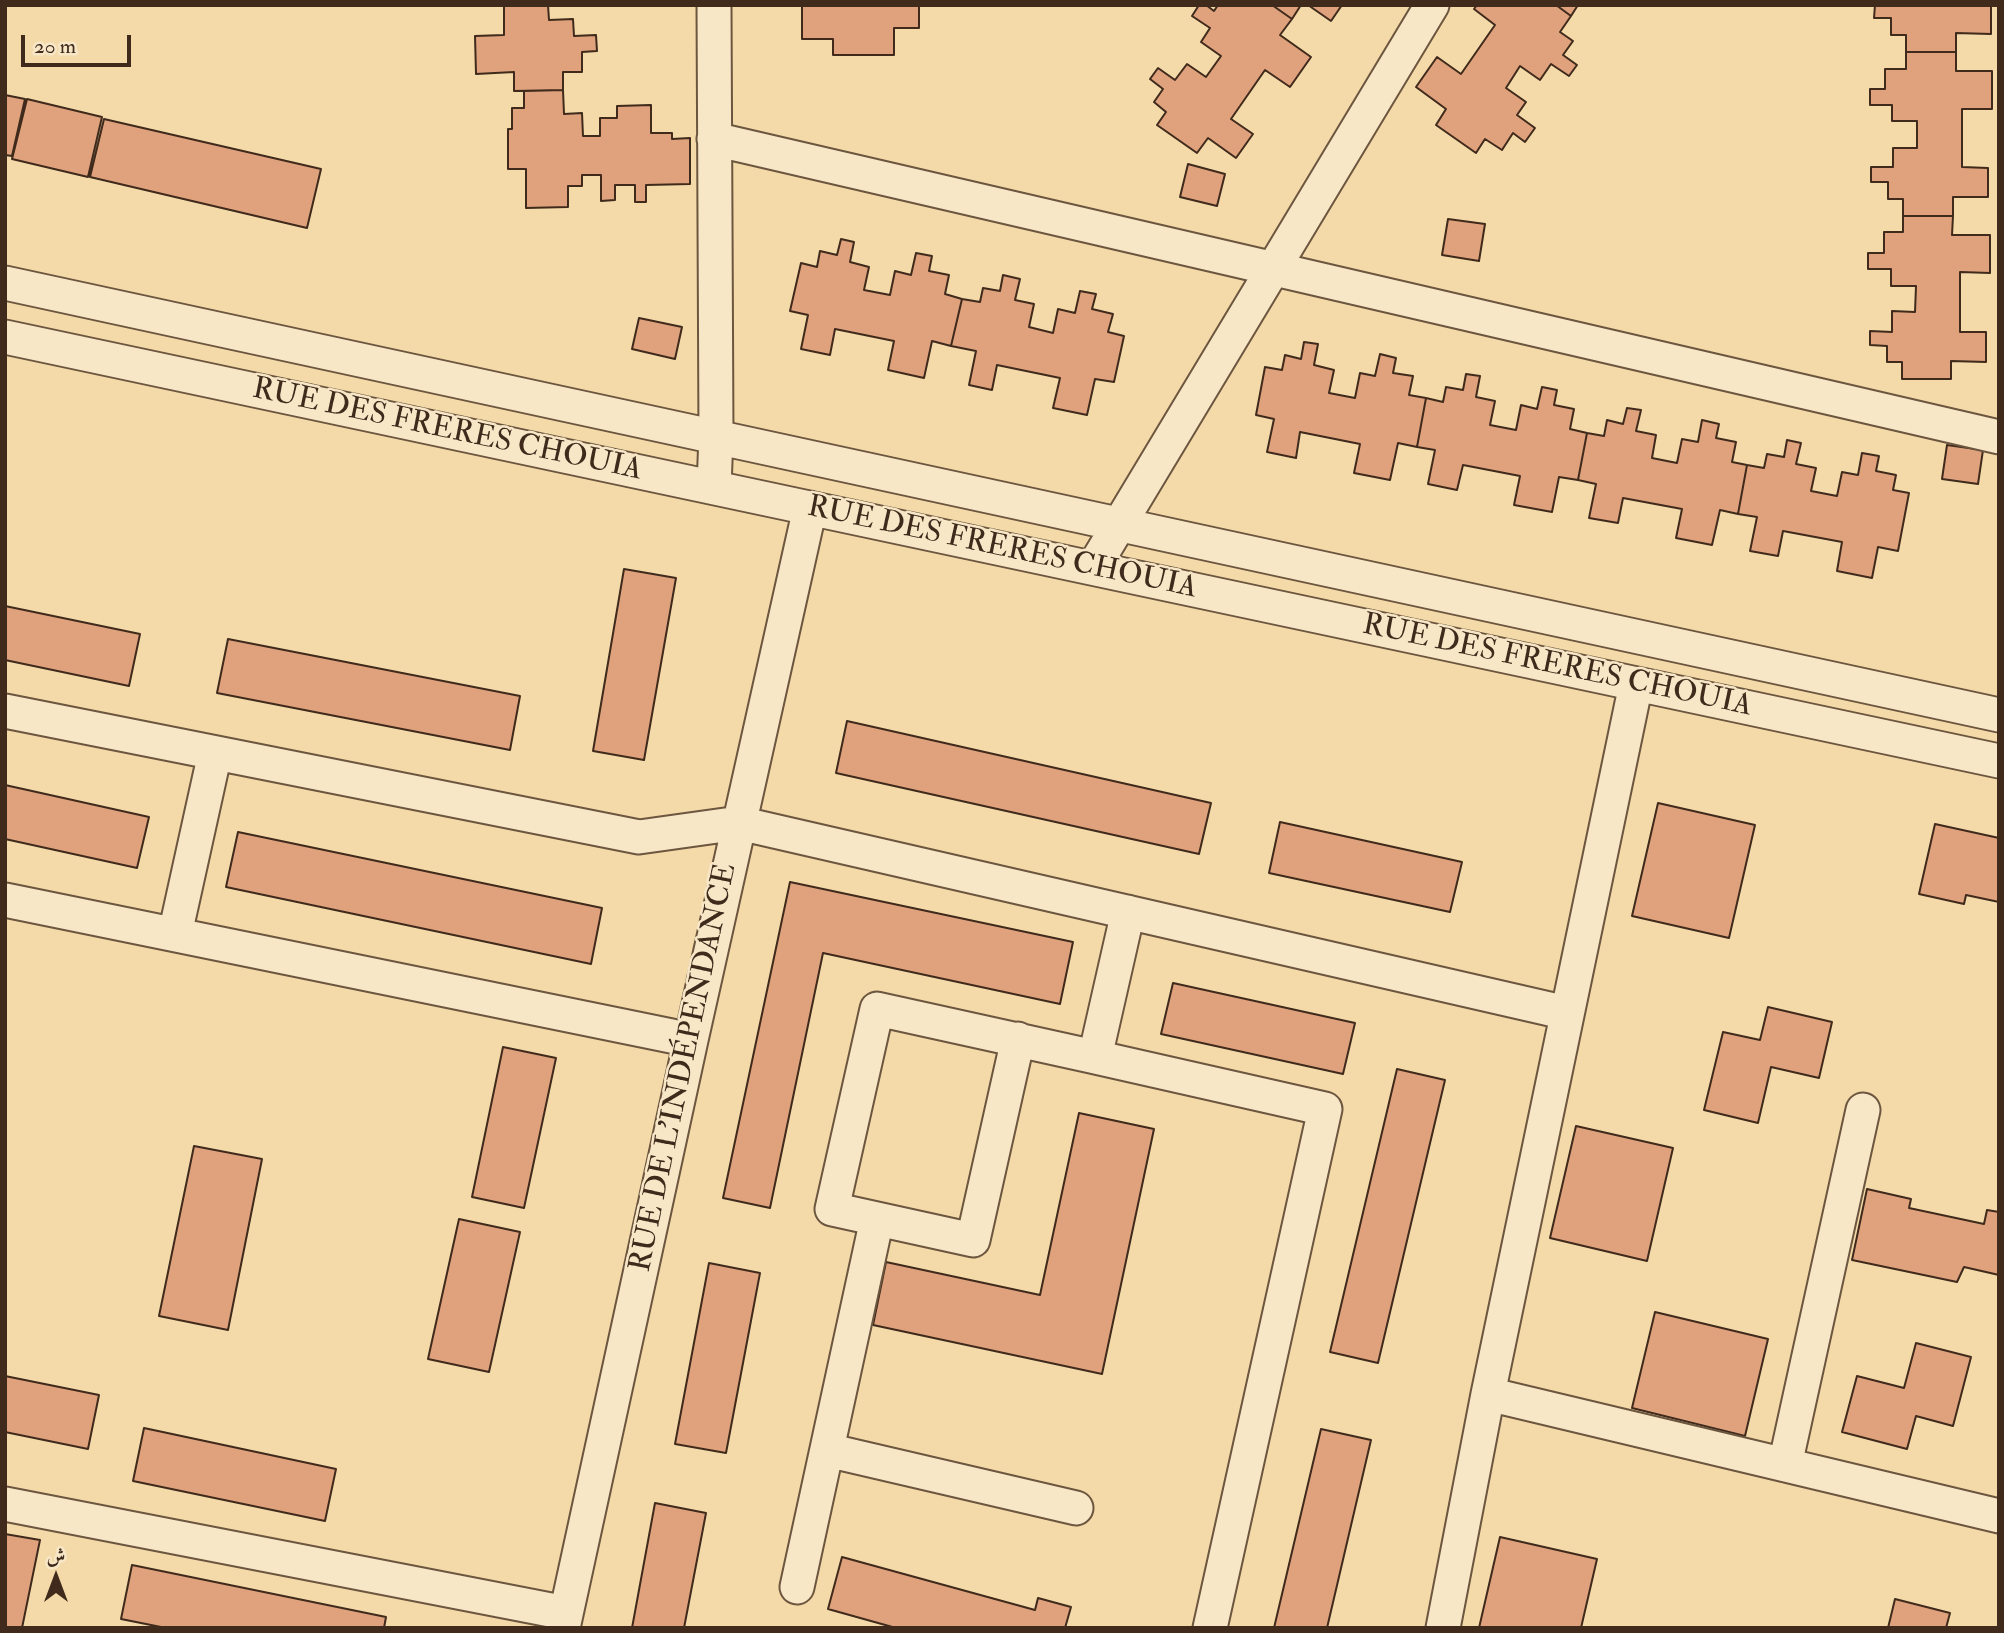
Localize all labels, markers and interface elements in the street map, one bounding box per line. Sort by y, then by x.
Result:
scale bar [24,21,135,65]
text: 20 m [34,33,76,60]
street label: RUE DES FRERES CHOUIA [249,372,645,490]
street label: RUE DES FRERES CHOUIA [804,490,1200,608]
street label: RUE DES FRERES CHOUIA [1359,608,1755,726]
street label: RUE DE L'INDÉPENDANCE [624,861,746,1275]
north arrow [21,1542,91,1612]
text: ش [47,1544,65,1568]

